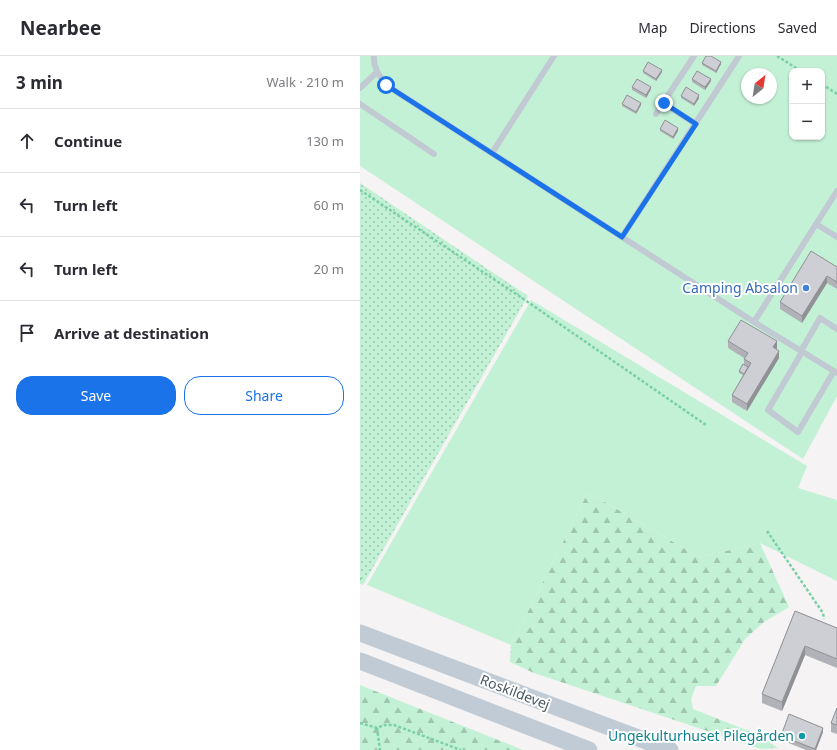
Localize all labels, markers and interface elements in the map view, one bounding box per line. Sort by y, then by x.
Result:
text: Nearbee [20,15,101,41]
text: Map [638,18,667,37]
text: Directions [689,18,756,37]
text: Saved [778,18,817,37]
north arrow [741,68,777,104]
map controls [789,68,825,140]
button: + [789,68,825,104]
text: 3 min [16,71,63,94]
text: Walk · 210 m [266,73,344,91]
route start [377,76,395,94]
route end [655,94,673,112]
button: − [789,104,825,140]
icon: ahead [16,130,38,152]
text: Continue [54,131,122,151]
text: 130 m [306,132,344,150]
icon: left [16,194,38,216]
text: Turn left [54,195,118,215]
text: 60 m [314,196,344,214]
icon: left [16,258,38,280]
text: Turn left [54,259,118,279]
text: 20 m [314,260,344,278]
place label: Camping Absalon [682,278,798,297]
marker: Camping Absalon [801,283,811,293]
icon: arrive [16,322,38,344]
text: Arrive at destination [54,323,209,343]
button: Save [16,376,176,415]
button: Share [184,376,344,415]
street label: Roskildevej [477,670,553,714]
place label: Ungekulturhuset Pilegården [608,726,794,745]
marker: Ungekulturhuset Pilegården [797,731,807,741]

